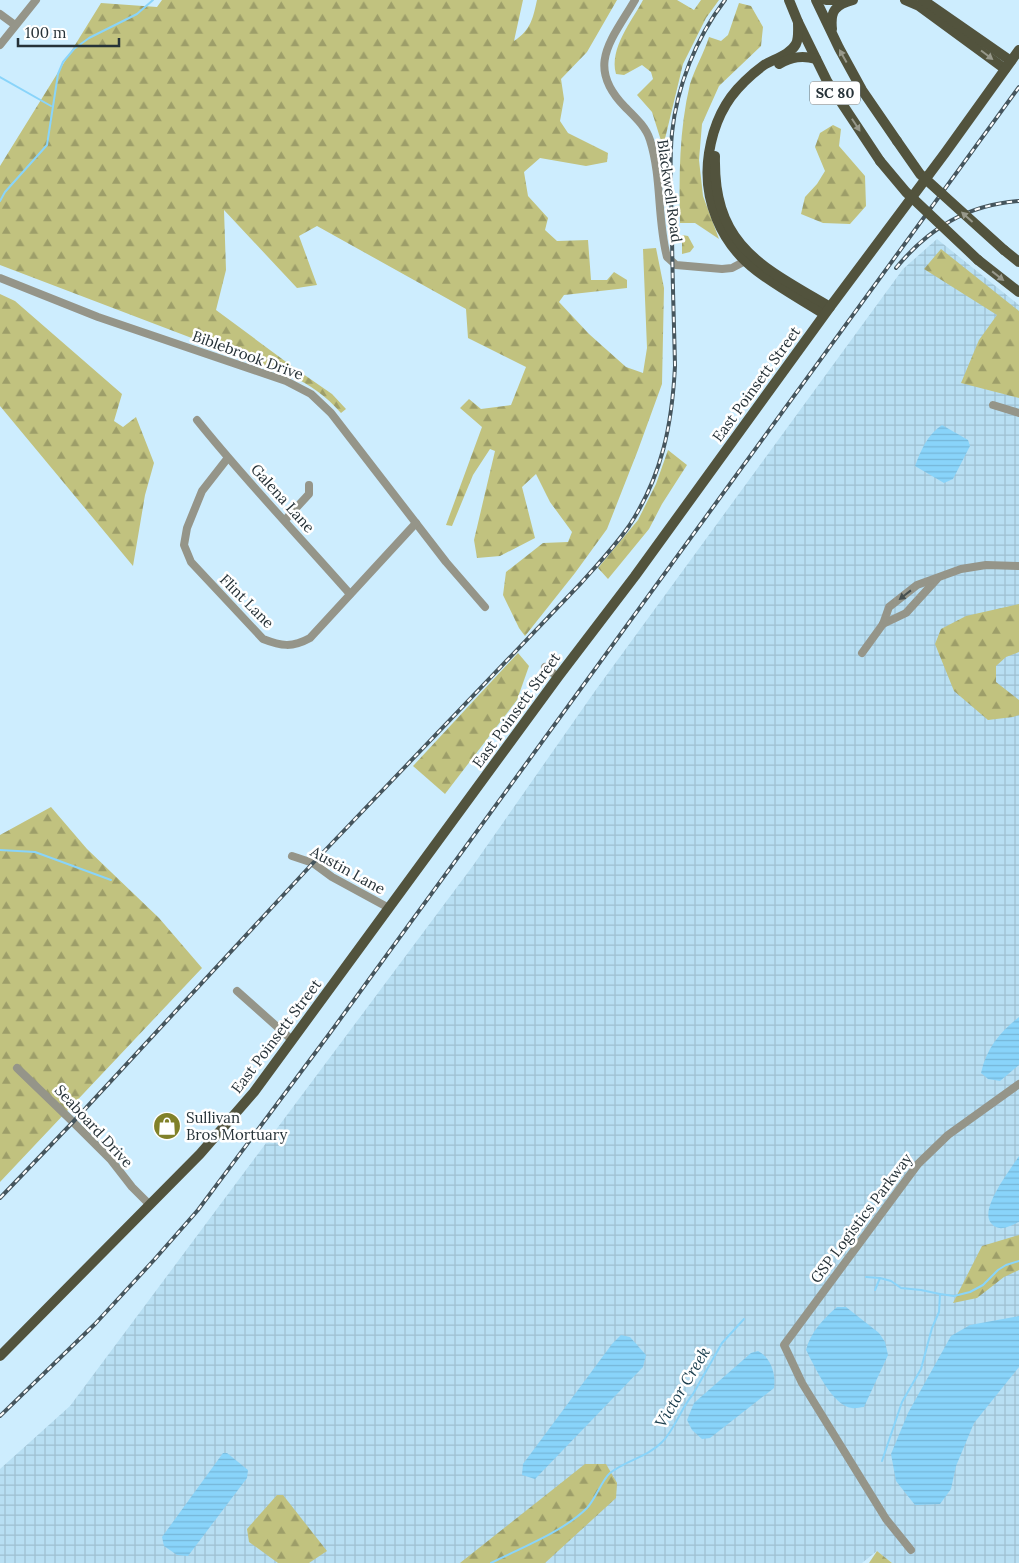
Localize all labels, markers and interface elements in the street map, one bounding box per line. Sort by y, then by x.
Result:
scale bar [18,15,119,47]
text: 100 m [25,23,66,42]
one-way arrow [839,48,847,63]
one-way arrow [980,50,994,60]
road number: SC 80 [810,82,860,105]
one-way arrow [852,118,861,132]
street label: Blackwell Road [653,138,687,244]
one-way arrow [962,211,974,223]
one-way arrow [992,271,1005,281]
street label: East Poinsett Street [708,322,804,445]
street label: Biblebrook Drive [190,326,306,384]
street label: Galena Lane [247,460,319,536]
street label: Flint Lane [216,570,278,632]
one-way arrow [899,589,912,600]
street label: East Poinsett Street [468,648,564,771]
street label: Austin Lane [307,841,389,898]
street label: East Poinsett Street [227,975,325,1097]
street label: Seaboard Drive [51,1081,137,1171]
place label: Sullivan Bros Mortuary [186,1108,288,1144]
shop icon: Sullivan Bros Mortuary [152,1111,182,1141]
street label: GSP Logistics Parkway [806,1149,916,1287]
water label: Victor Creek [650,1343,714,1431]

